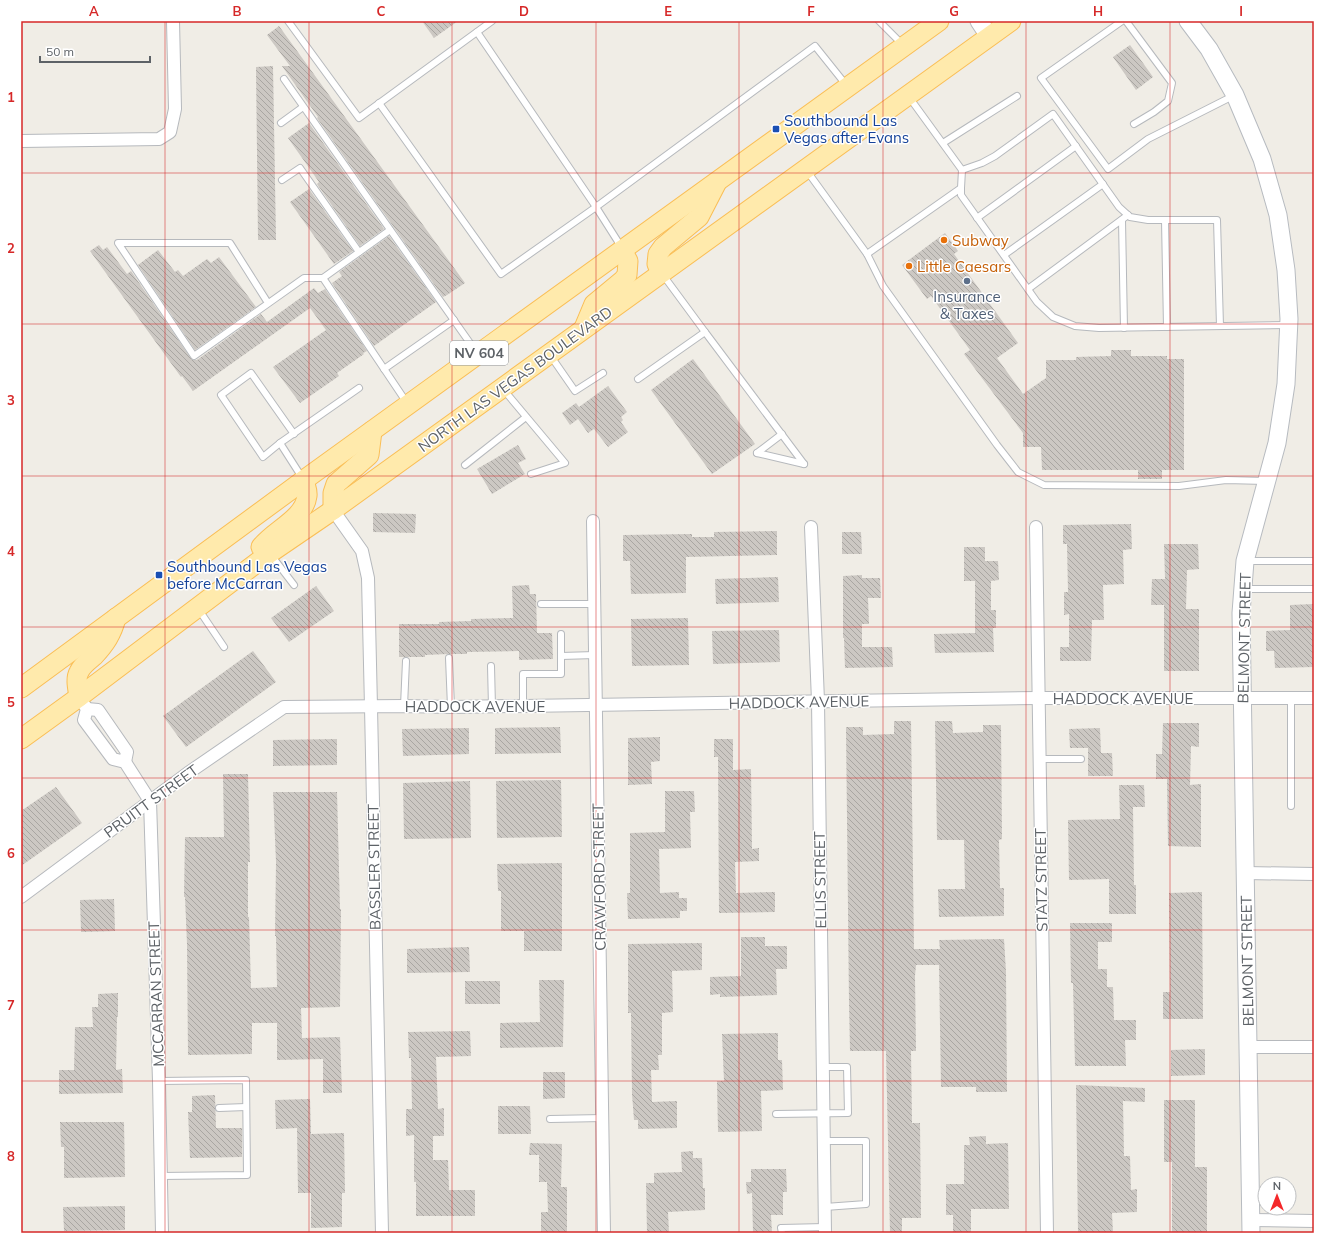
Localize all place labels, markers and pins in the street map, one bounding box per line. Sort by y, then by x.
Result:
place label: Southbound Las Vegas after Evans [784,111,909,147]
marker: Southbound Las Vegas after Evans [771,124,781,134]
place label: Subway [952,231,1009,250]
marker: Subway [939,235,949,245]
place label: Little Caesars [917,257,1011,276]
marker: Little Caesars [904,261,914,271]
marker: Insurance & Taxes [962,276,972,286]
place label: Insurance & Taxes [933,287,1001,323]
place label: Southbound Las Vegas before McCarran [167,557,327,593]
marker: Southbound Las Vegas before McCarran [154,570,164,580]

